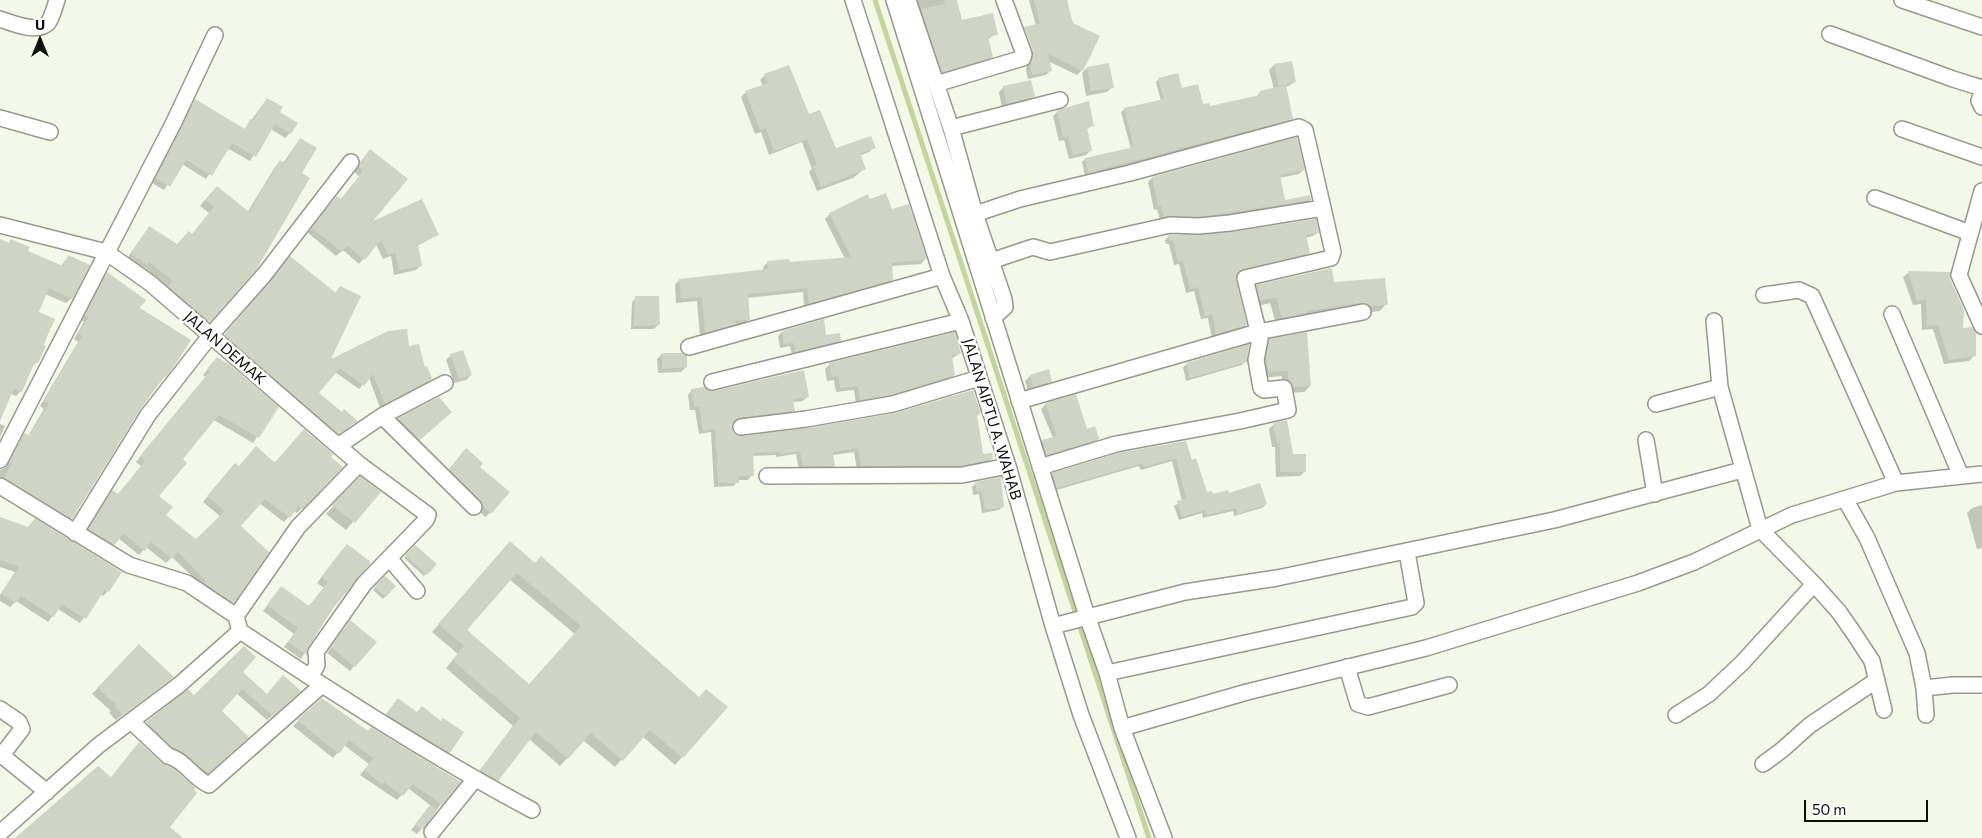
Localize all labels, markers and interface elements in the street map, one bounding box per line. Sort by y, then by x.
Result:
north arrow [15,15,65,65]
text: U [35,16,45,33]
street label: JALAN DEMAK [180,308,270,388]
street label: JALAN AIPTU A. WAHAB [959,336,1025,502]
scale bar [1807,790,1931,822]
text: 50 m [1812,800,1846,818]

